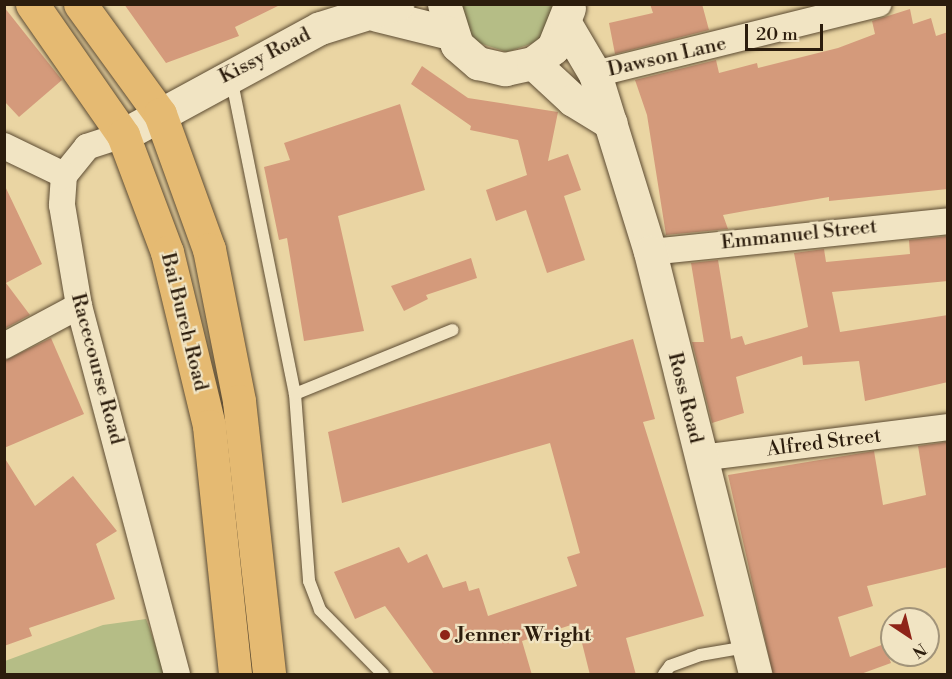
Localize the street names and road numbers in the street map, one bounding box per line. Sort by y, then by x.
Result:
street label: Kissy Road [215,23,315,89]
street label: Dawson Lane [605,32,729,82]
street label: Emmanuel Street [720,215,878,255]
street label: Bai Bureh Road [155,251,213,393]
street label: Racecourse Road [65,291,129,447]
street label: Ross Road [662,350,708,446]
street label: Alfred Street [765,424,883,462]

